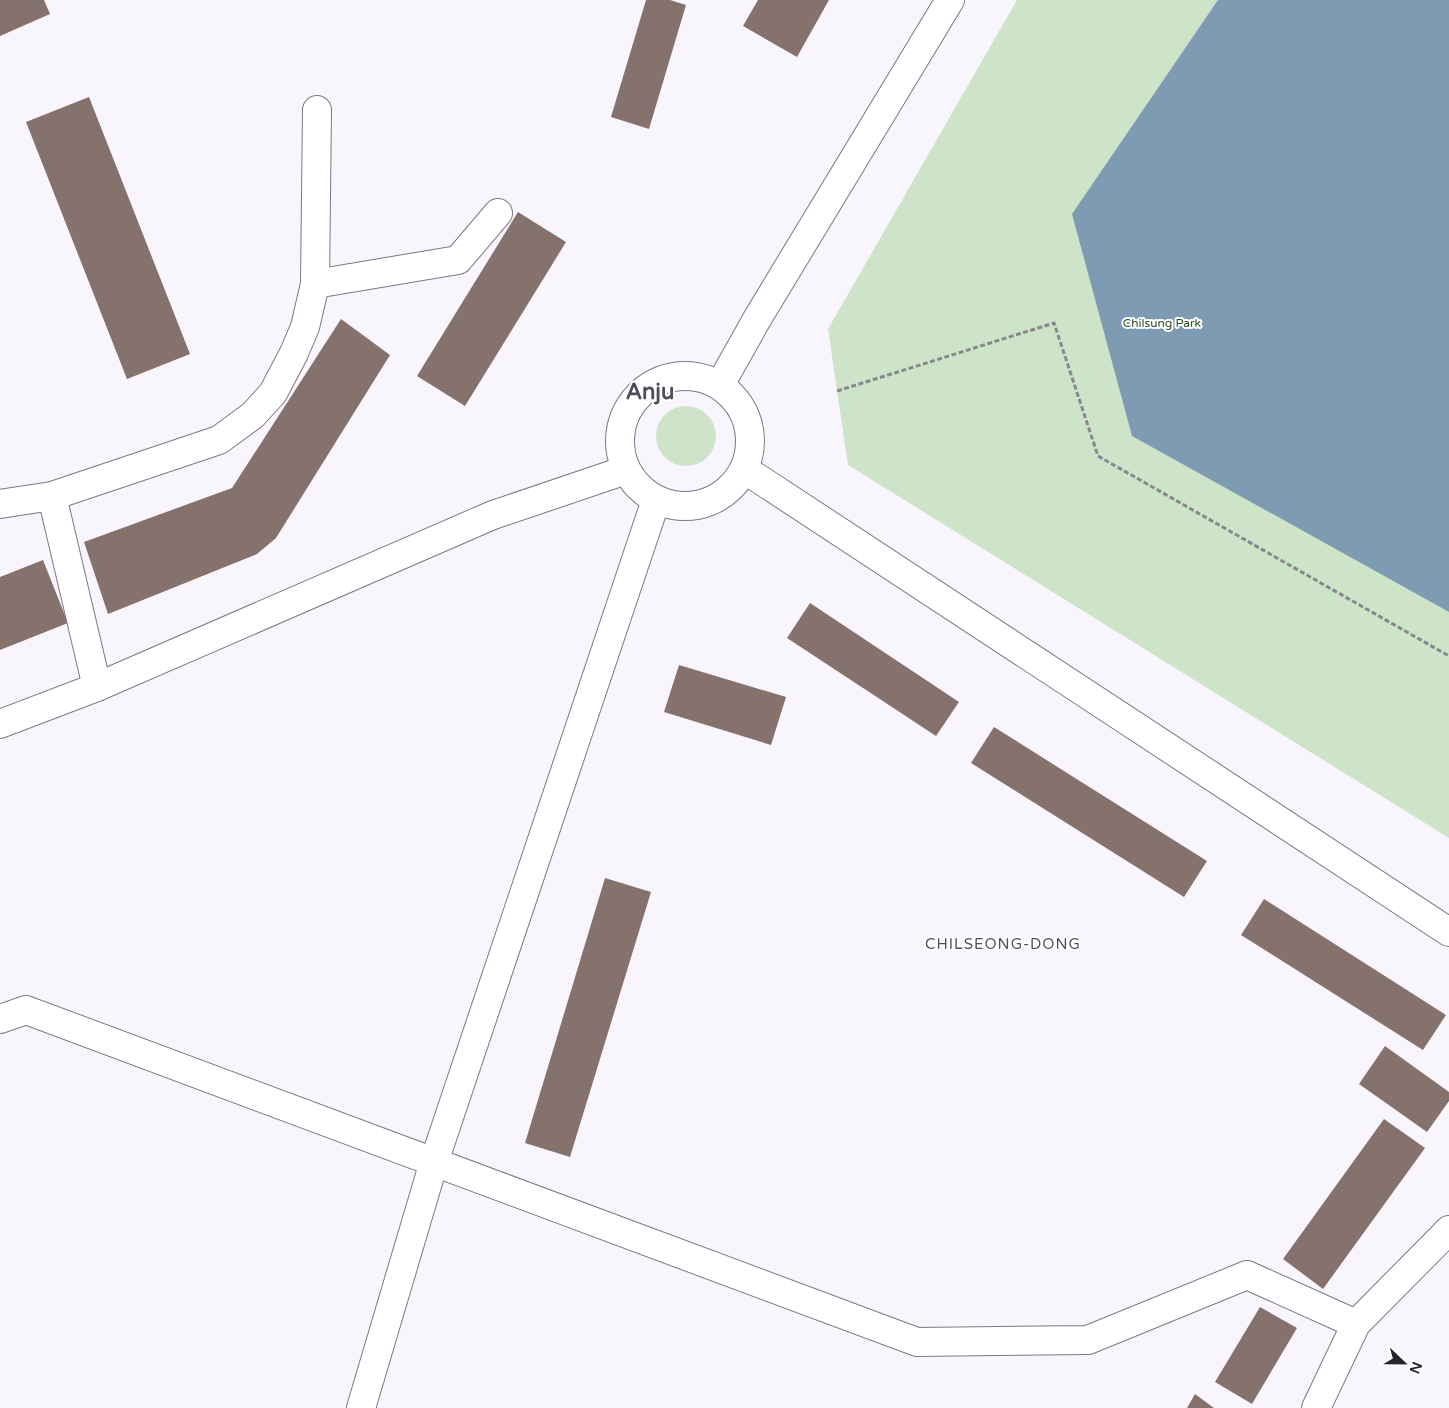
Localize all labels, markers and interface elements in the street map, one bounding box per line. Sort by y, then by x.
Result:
park label: Chilsung Park [1123,316,1202,330]
district label: Anju [626,379,674,405]
district label: CHILSEONG-DONG [925,935,1081,953]
north arrow [1379,1338,1429,1388]
text: N [1406,1359,1426,1376]

